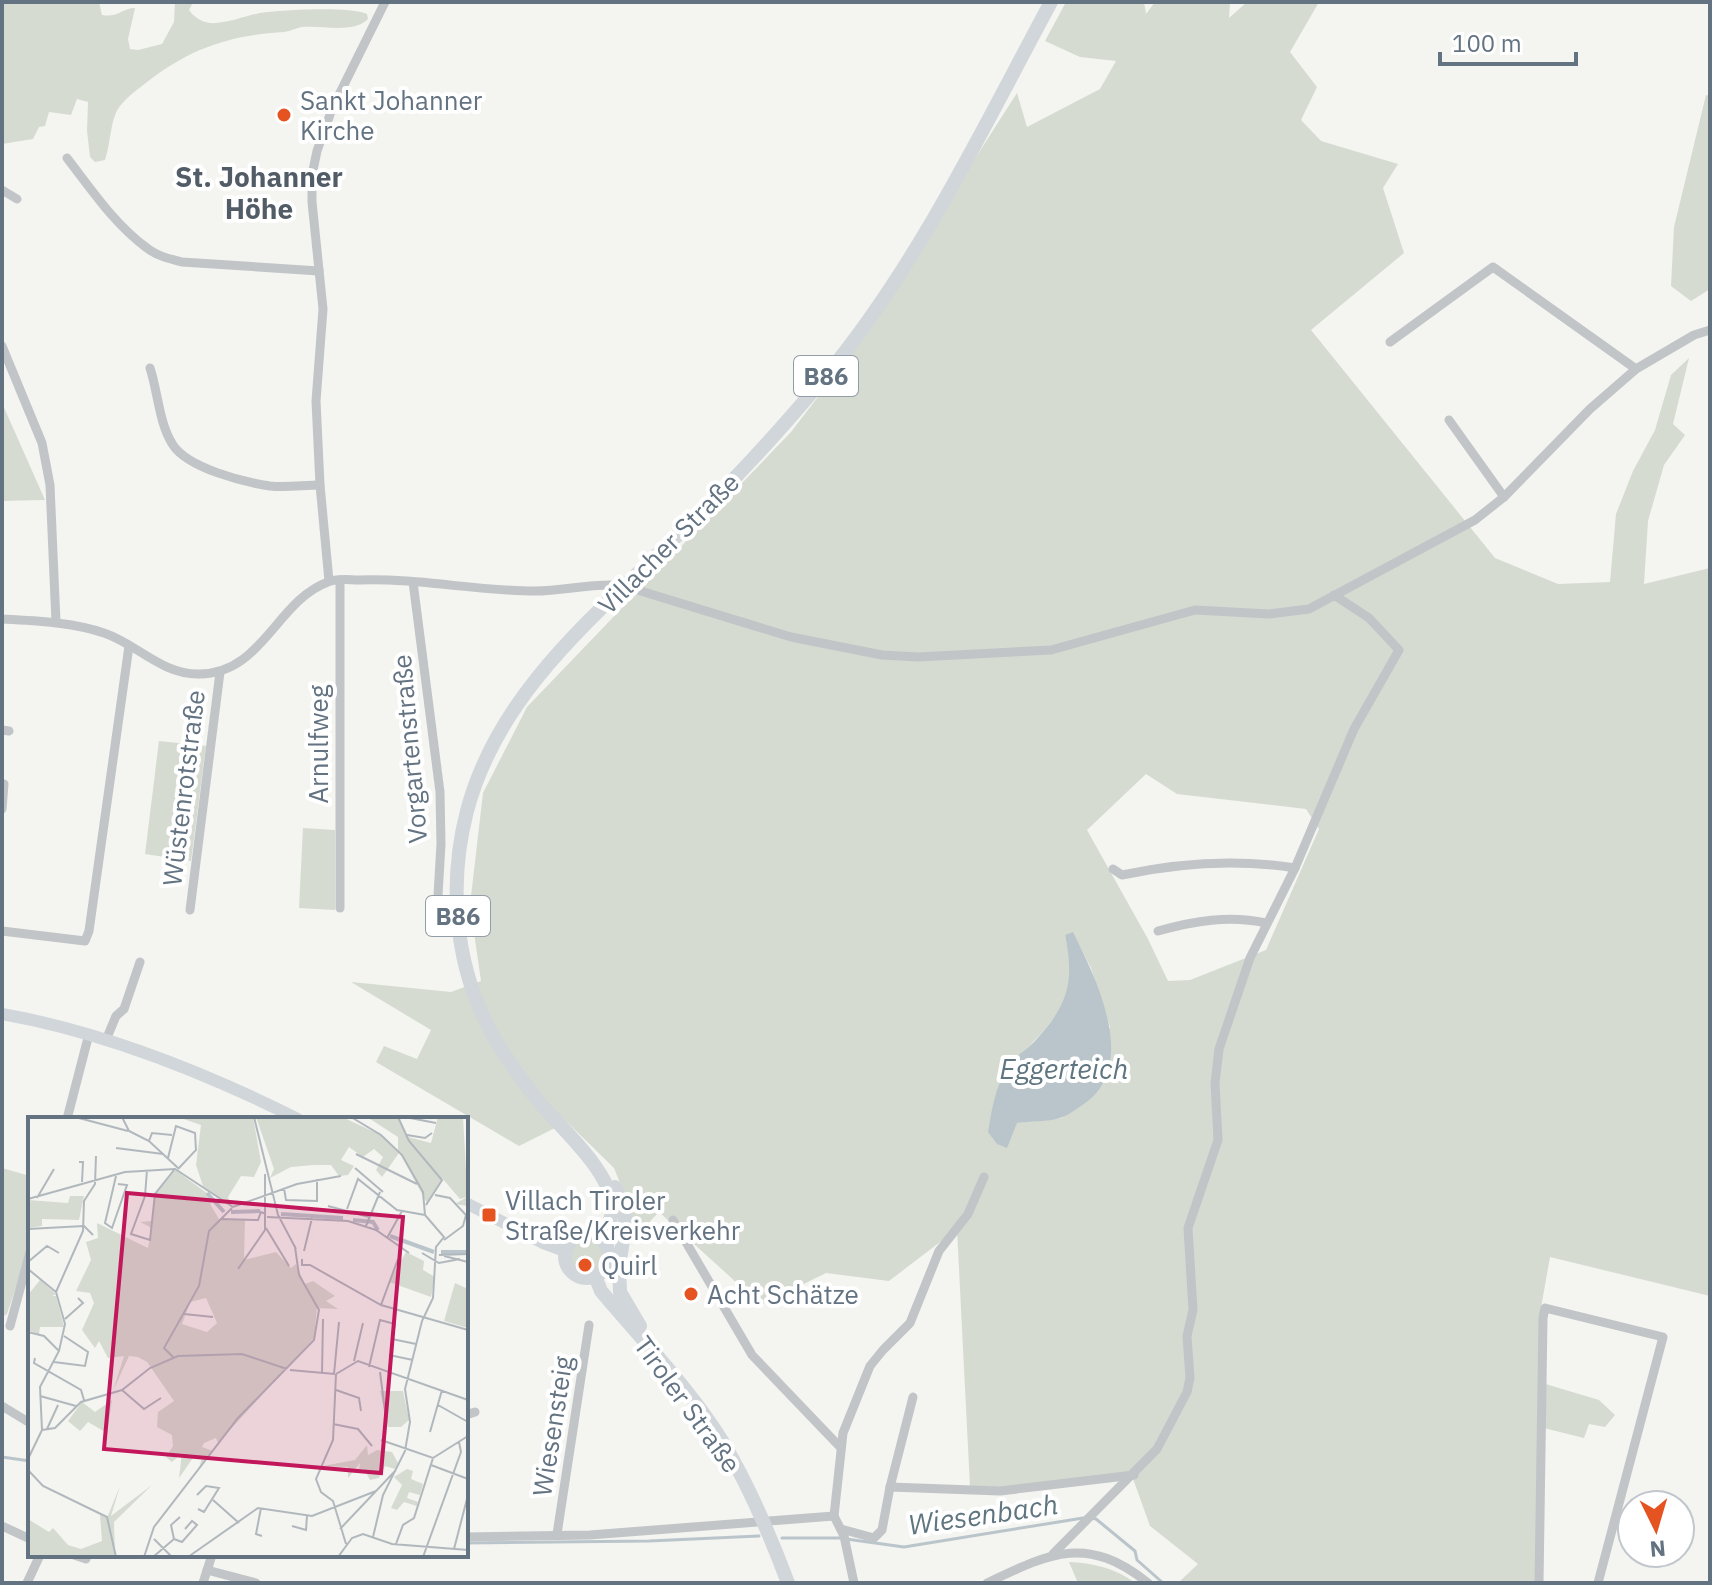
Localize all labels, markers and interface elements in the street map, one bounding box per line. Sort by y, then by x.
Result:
scale bar [1440,16,1576,66]
text: 100 m [1452,27,1522,59]
place label: Sankt Johanner Kirche [300,83,483,147]
marker: Sankt Johanner Kirche [275,106,293,124]
district label: St. Johanner Höhe [175,158,343,227]
road number: B86 [794,356,858,396]
street label: Villacher Straße [590,465,746,621]
street label: Vorgartenstraße [384,653,434,845]
street label: Arnulfweg [301,684,335,804]
street label: Wüstenrotstraße [154,688,212,888]
road number: B86 [426,896,490,936]
water label: Eggerteich [1000,1050,1128,1087]
inset map [28,1117,468,1557]
place label: Villach Tiroler Straße/Kreisverkehr [505,1183,741,1247]
marker: Villach Tiroler Straße/Kreisverkehr [480,1206,498,1224]
place label: Quirl [601,1248,657,1282]
marker: Quirl [576,1256,594,1274]
place label: Acht Schätze [707,1277,859,1311]
marker: Acht Schätze [682,1285,700,1303]
street label: Tiroler Straße [627,1329,749,1479]
street label: Wiesensteig [524,1353,580,1499]
water label: Wiesenbach [906,1485,1060,1543]
north arrow [1616,1489,1696,1569]
text: N [1649,1534,1667,1565]

